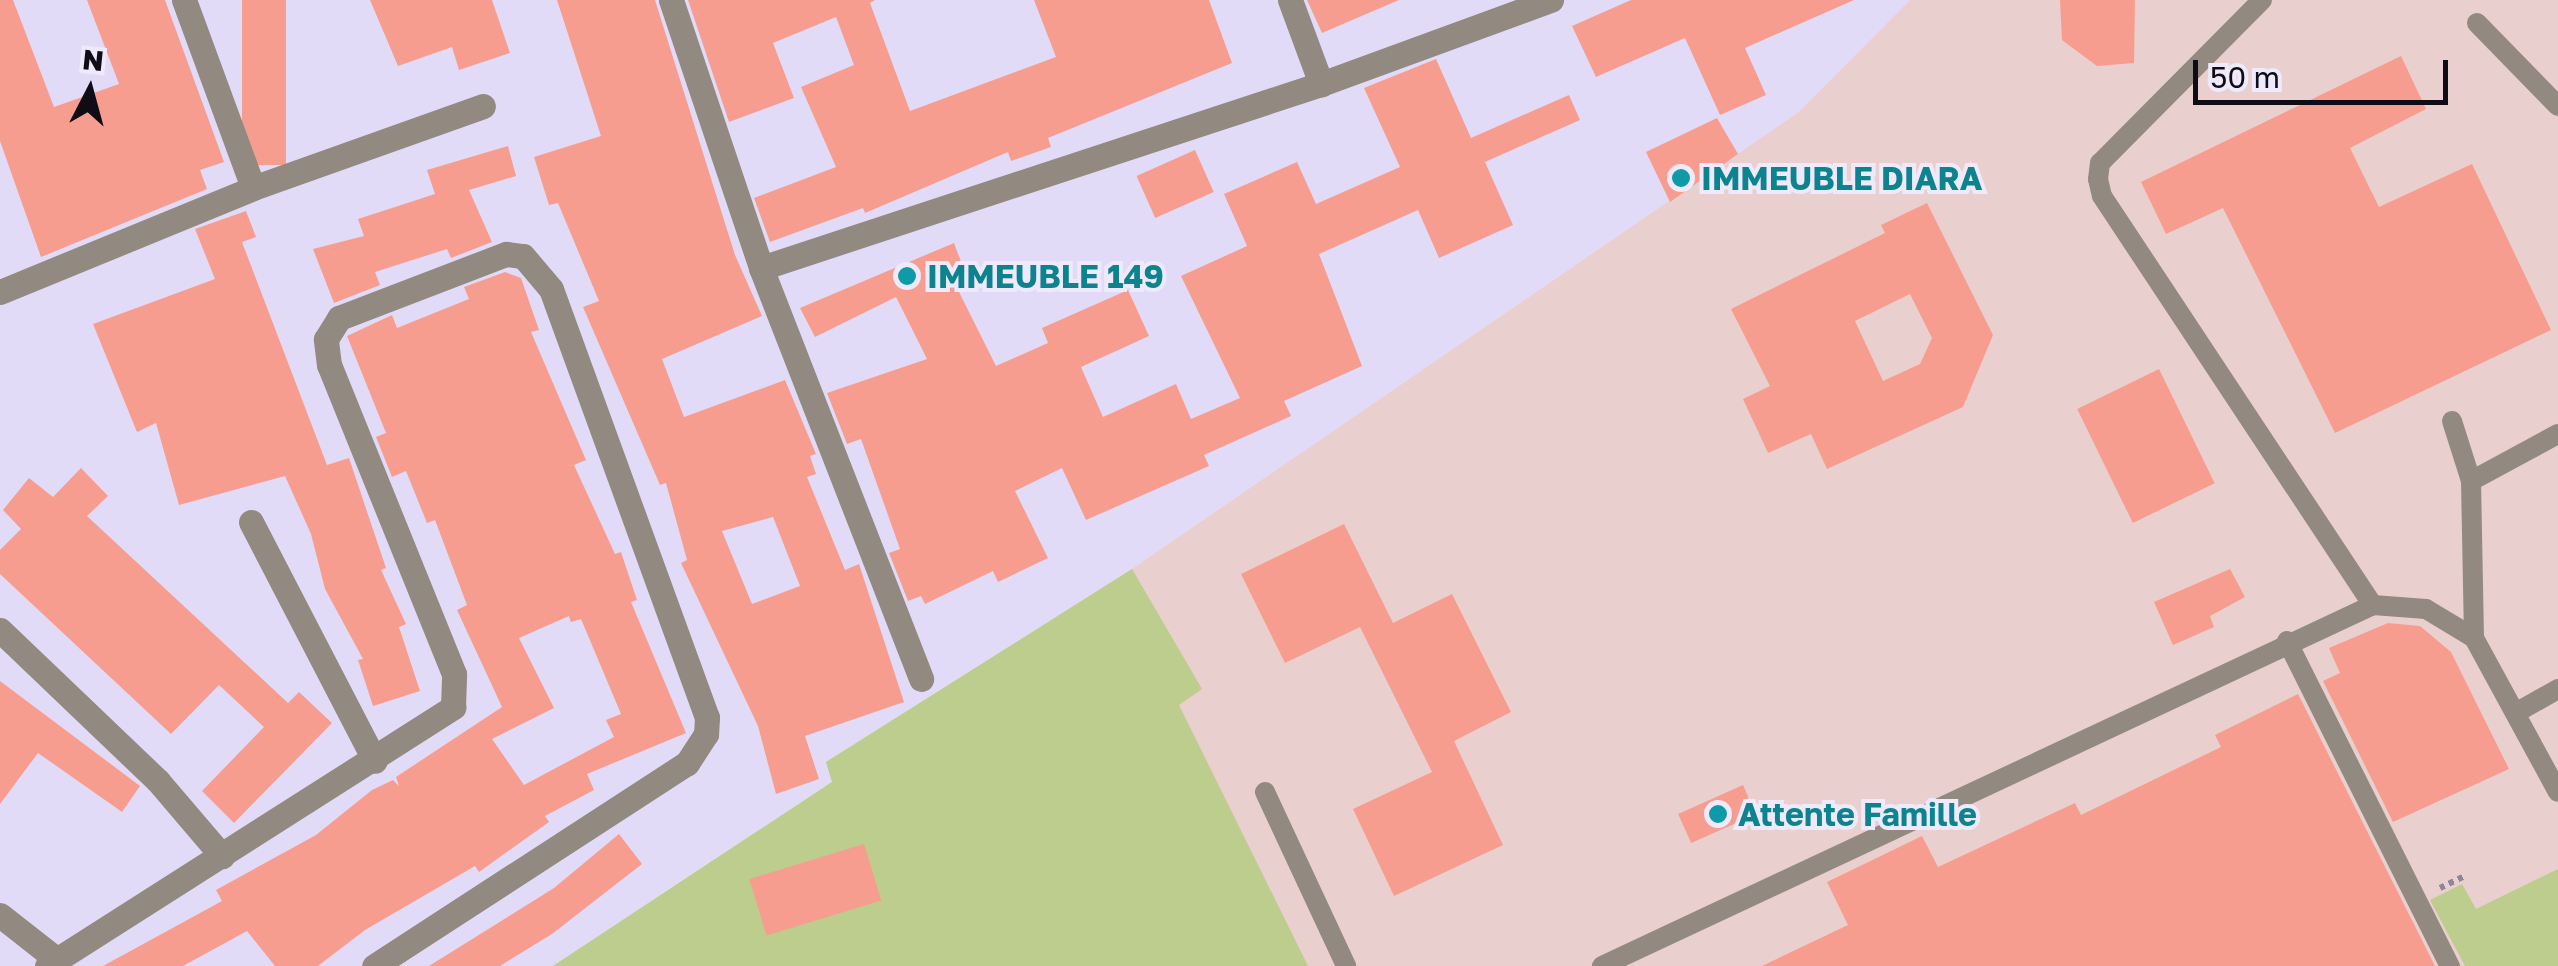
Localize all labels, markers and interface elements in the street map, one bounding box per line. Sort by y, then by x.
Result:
north arrow [40,40,140,140]
scale bar [2198,40,2453,102]
text: N [81,42,105,77]
text: 50 m [2210,59,2280,95]
place label: IMMEUBLE DIARA [1701,159,1983,197]
marker: IMMEUBLE DIARA [1670,167,1692,189]
place label: IMMEUBLE 149 [927,257,1164,295]
marker: IMMEUBLE 149 [896,265,918,287]
place label: Attente Famille [1738,795,1977,833]
marker: Attente Famille [1707,803,1729,825]

